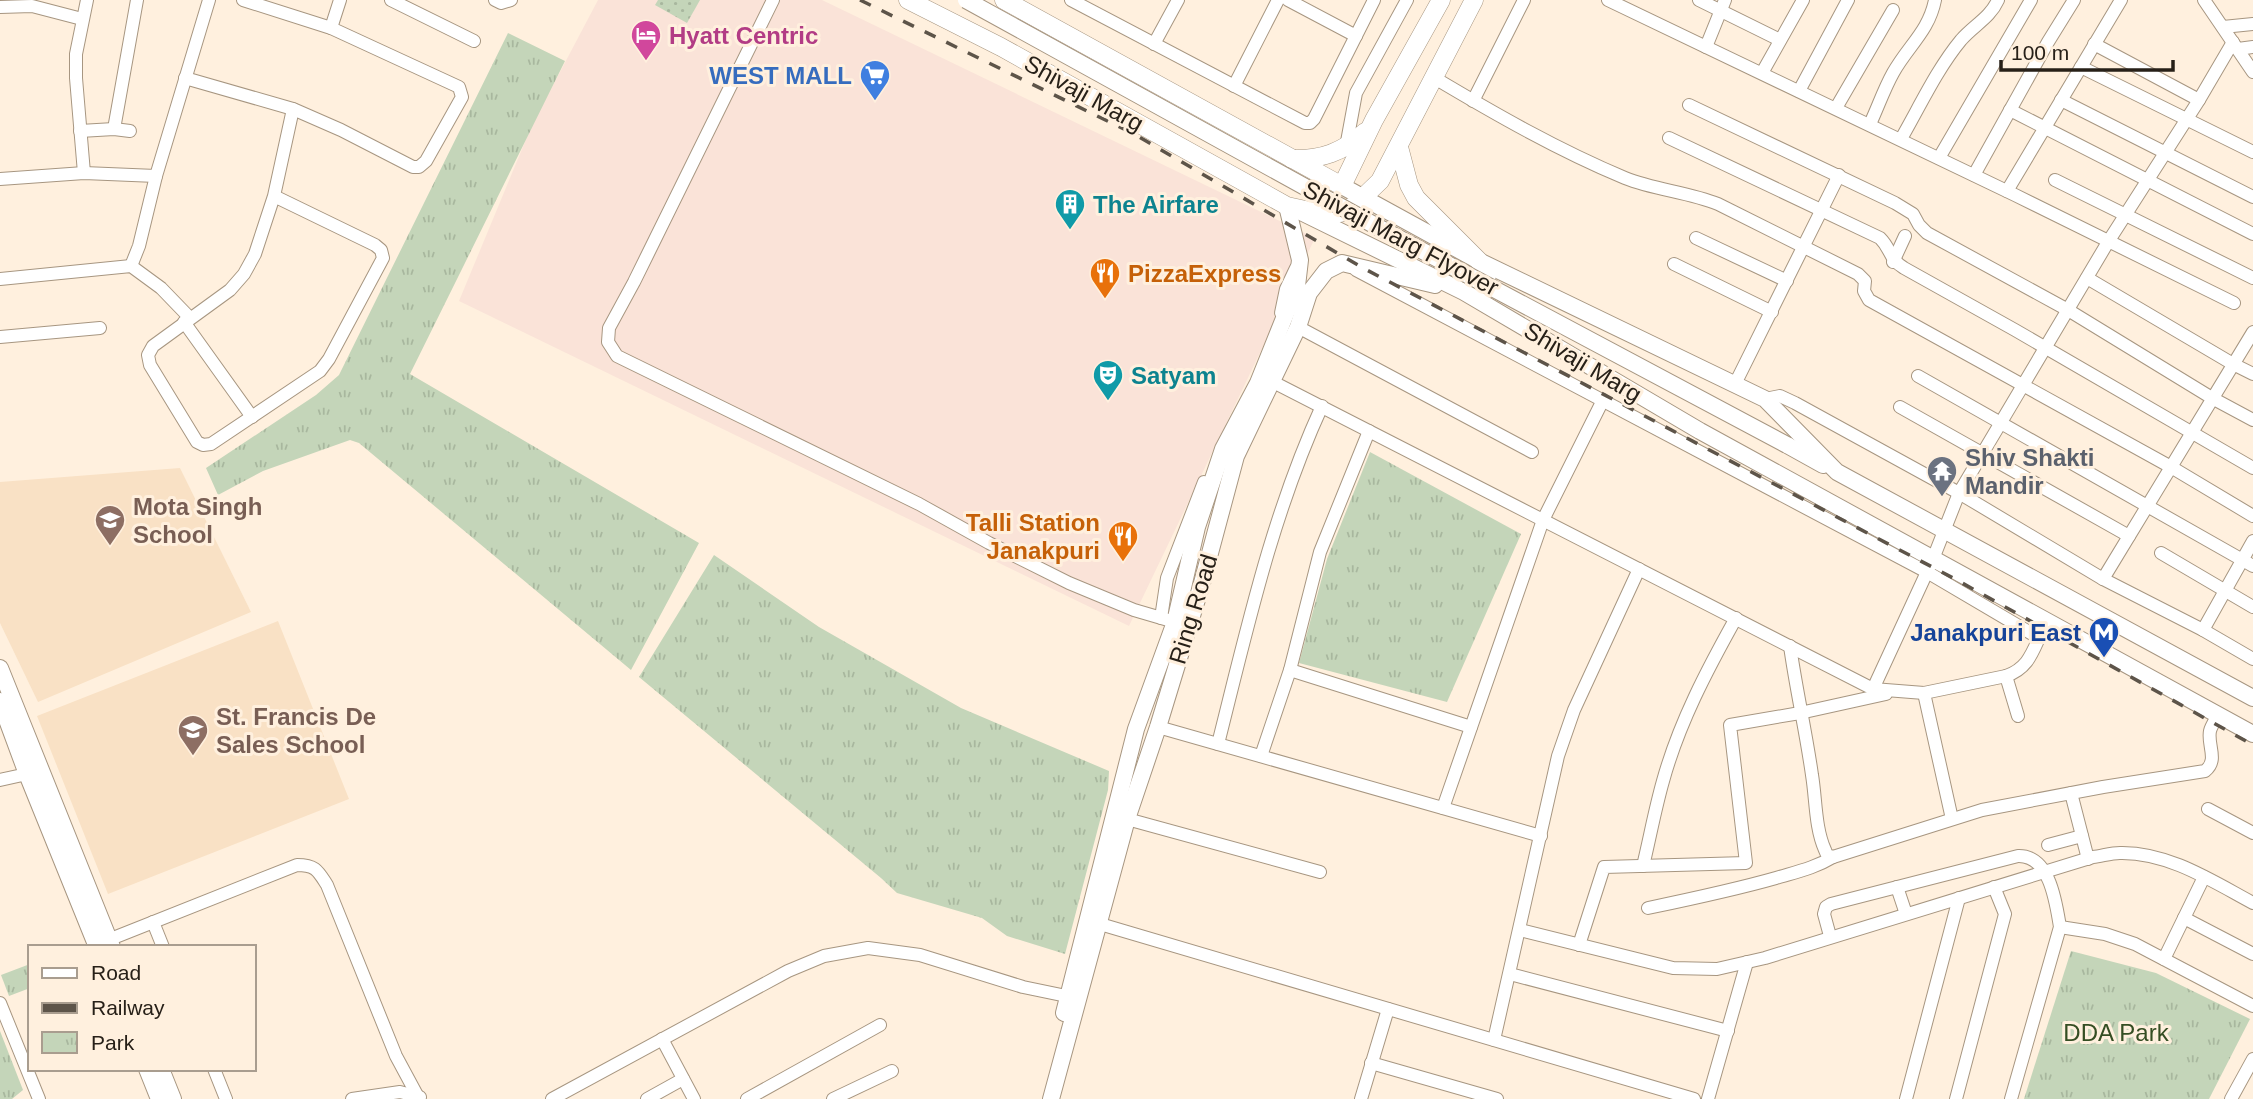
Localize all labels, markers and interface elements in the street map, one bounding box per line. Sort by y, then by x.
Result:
hotel icon: Hyatt Centric [629,18,663,62]
place label: Hyatt Centric [669,22,818,49]
scale bar [2001,28,2172,72]
text: 100 m [2011,41,2069,64]
street label: Shivaji Marg [1020,49,1148,137]
supermarket icon: WEST MALL [858,58,892,102]
place label: WEST MALL [709,62,852,89]
street label: Shivaji Marg Flyover [1299,175,1503,301]
building icon: The Airfare [1053,187,1087,231]
place label: The Airfare [1093,191,1219,218]
restaurant icon: PizzaExpress [1088,256,1122,300]
place label: PizzaExpress [1128,260,1281,287]
street label: Shivaji Marg [1519,316,1647,408]
theatre icon: Satyam [1091,358,1125,402]
place label: Satyam [1131,362,1216,389]
place label: Shiv Shakti Mandir [1965,444,2094,499]
temple icon: Shiv Shakti Mandir [1925,454,1959,498]
place label: Mota Singh School [133,493,262,548]
school or university icon: Mota Singh School [93,503,127,547]
place label: Talli Station Janakpuri [966,509,1100,564]
restaurant icon: Talli Station Janakpuri [1106,519,1140,563]
street label: Ring Road [1164,551,1222,667]
metro station icon: Janakpuri East [2087,615,2121,659]
place label: Janakpuri East [1910,619,2081,646]
place label: St. Francis De Sales School [216,703,376,758]
school or university icon: St. Francis De Sales School [176,713,210,757]
legend [28,945,256,1071]
text: Road [91,961,141,984]
text: Railway [91,996,165,1019]
park label: DDA Park [2063,1019,2170,1046]
text: Park [91,1031,135,1054]

